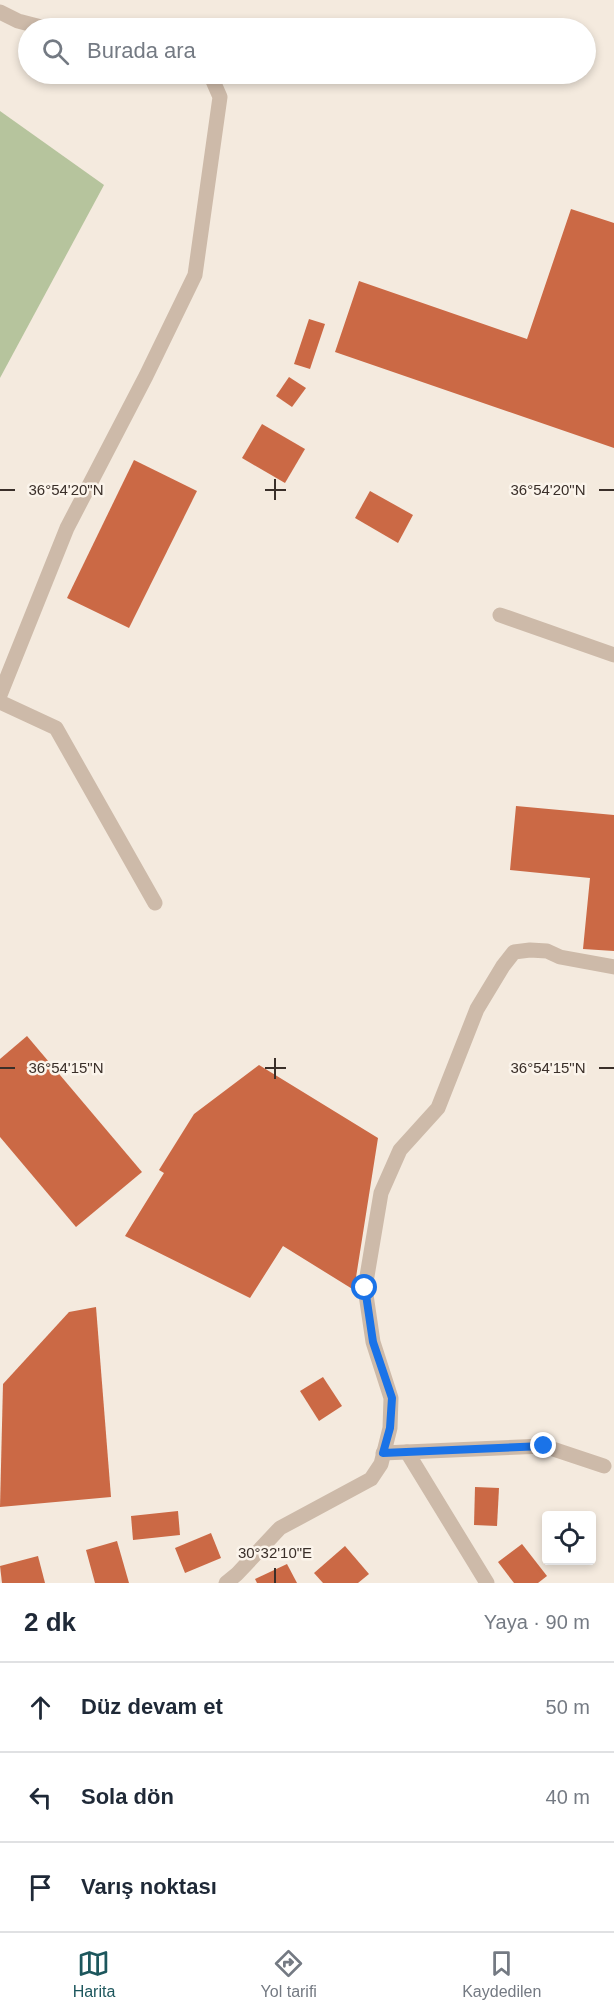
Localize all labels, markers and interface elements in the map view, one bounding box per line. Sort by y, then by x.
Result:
search box [18,18,596,84]
icon: search [39,35,72,68]
text: Burada ara [87,38,196,63]
text: 36°54'20"N [28,481,104,498]
text: 36°54'20"N [510,481,586,498]
text: 36°54'15"N [28,1059,104,1076]
text: 36°54'15"N [510,1059,586,1076]
route start [351,1274,377,1300]
route end [530,1432,556,1458]
map controls [542,1511,596,1565]
button: locate [542,1511,596,1565]
text: 30°32'10"E [238,1544,312,1561]
text: 2 dk [24,1607,76,1637]
text: Yaya · 90 m [484,1611,590,1633]
icon: ahead [24,1691,57,1724]
text: Düz devam et [81,1694,223,1719]
text: 50 m [546,1696,590,1718]
icon: left [24,1781,57,1814]
text: Sola dön [81,1784,174,1809]
text: 40 m [546,1786,590,1808]
icon: arrive [24,1871,57,1904]
text: Varış noktası [81,1874,217,1899]
tab: Harita [73,1947,115,2001]
tab: Yol tarifi [261,1947,317,2001]
tab: Kaydedilen [462,1947,541,2001]

